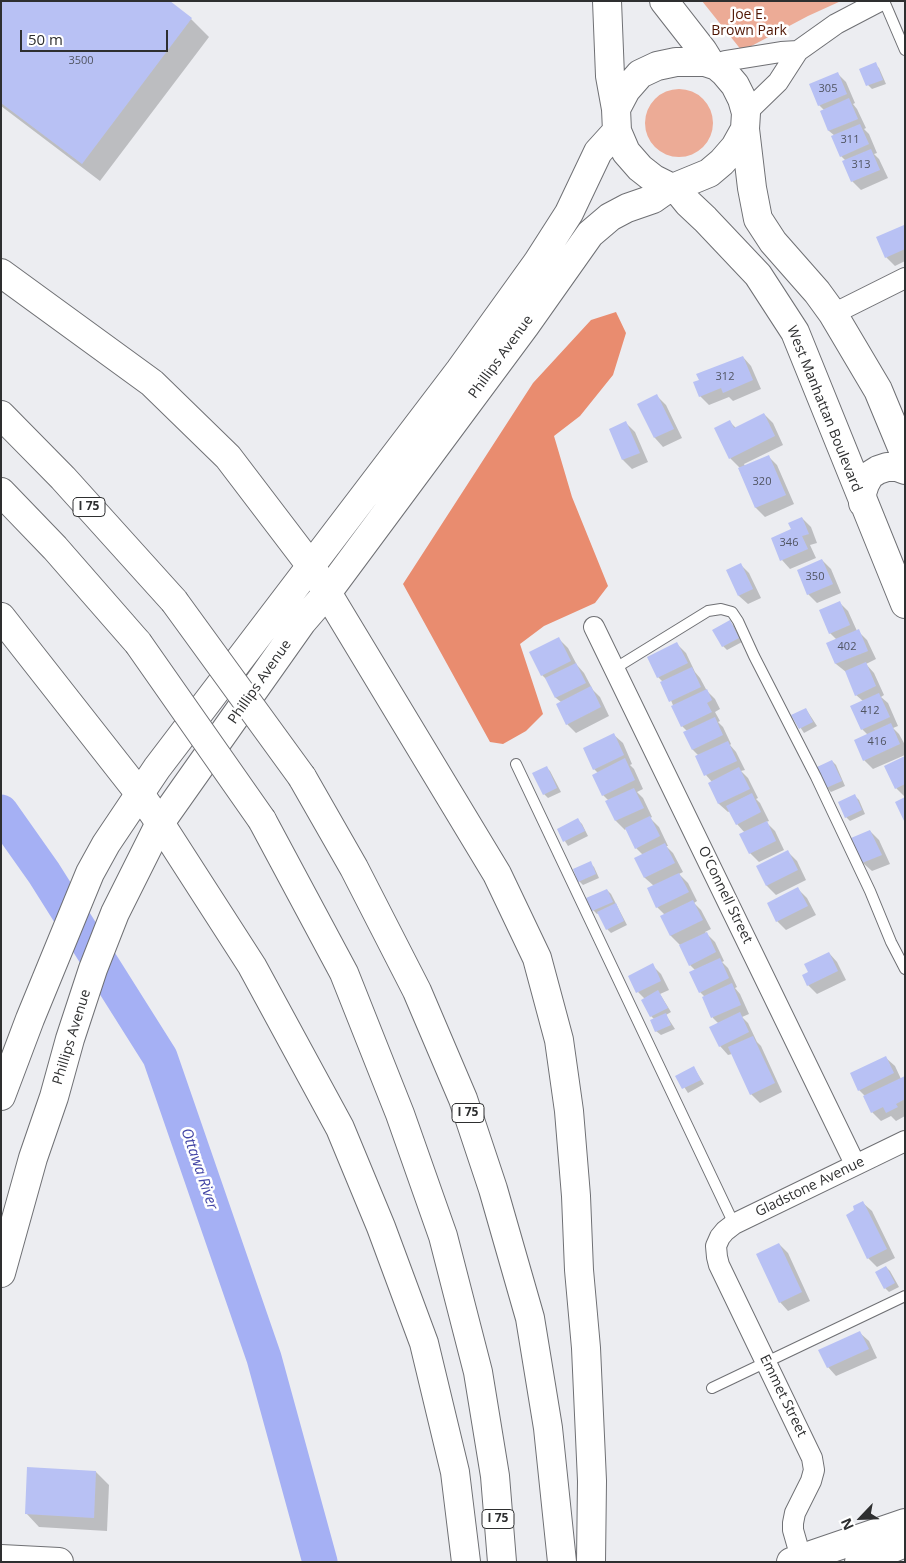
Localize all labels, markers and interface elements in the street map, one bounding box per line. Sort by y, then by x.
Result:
park label: Joe E. Brown Park [711,7,787,40]
scale bar [22,20,170,52]
text: 50 m [28,29,63,49]
house number: 3500 [68,54,94,68]
house number: 305 [819,82,837,96]
house number: 311 [841,133,859,147]
house number: 313 [852,158,870,172]
street label: Phillips Avenue [465,312,537,402]
street label: West Manhattan Boulevard [783,323,865,495]
house number: 312 [716,370,734,384]
house number: 320 [753,475,771,489]
road number: I 75 [73,498,105,516]
house number: 346 [780,536,798,550]
house number: 350 [806,570,824,584]
street label: Phillips Avenue [225,637,295,727]
house number: 402 [838,640,856,654]
house number: 412 [861,704,879,718]
house number: 416 [868,735,886,749]
street label: O'Connell Street [694,844,756,946]
street label: Phillips Avenue [50,987,94,1087]
road number: I 75 [452,1104,484,1122]
water label: Ottawa River [177,1126,221,1212]
street label: Gladstone Avenue [753,1153,867,1221]
street label: Emmet Street [756,1352,810,1440]
north arrow [836,1493,886,1543]
road number: I 75 [482,1510,514,1528]
text: N [836,1515,858,1533]

